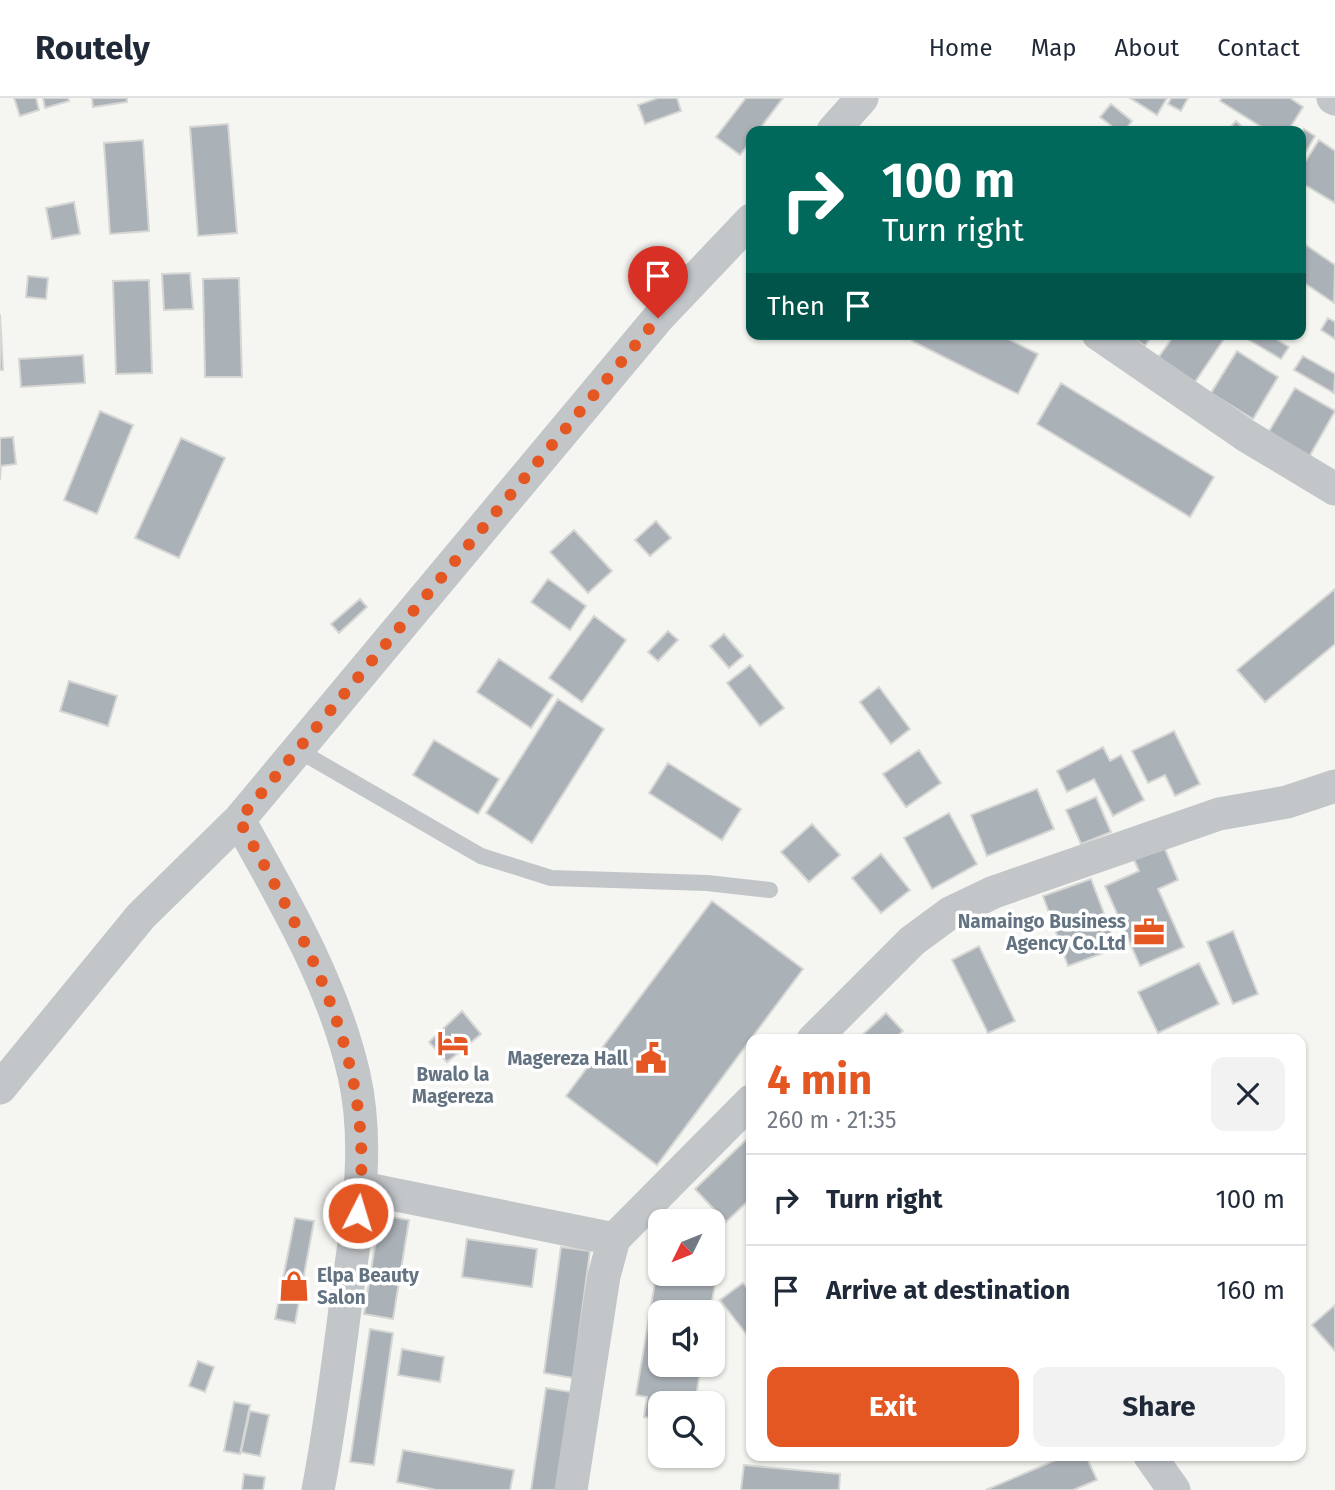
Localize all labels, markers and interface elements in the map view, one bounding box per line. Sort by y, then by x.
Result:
text: Routely [35,28,150,68]
text: Home [929,34,993,62]
text: Map [1031,34,1077,62]
text: About [1115,34,1179,62]
text: Contact [1217,34,1300,62]
text: 100 m [882,151,1015,210]
icon: right [767,154,858,245]
text: Turn right [882,211,1024,249]
pin [628,246,688,318]
icon: arrive [639,257,677,295]
icon: arrive [839,287,877,325]
text: Then [767,291,825,322]
place label: Namaingo Business Agency Co.Ltd [958,910,1126,955]
office icon: Namaingo Business Agency Co.Ltd [1132,915,1166,949]
hotel icon: Bwalo la Magereza [436,1026,470,1060]
public building icon: Magereza Hall [634,1041,668,1075]
place label: Magereza Hall [507,1047,628,1070]
text: 4 min [767,1055,872,1105]
button: close [1211,1057,1285,1131]
place label: Bwalo la Magereza [412,1063,494,1108]
text: 260 m · 21:35 [767,1106,897,1134]
position arrow [321,1176,395,1250]
icon: right [767,1181,805,1219]
text: Turn right [826,1184,943,1215]
text: 100 m [1216,1184,1285,1215]
north arrow [648,1209,724,1286]
map controls [648,1209,725,1468]
place label: Elpa Beauty Salon [317,1264,419,1309]
shop icon: Elpa Beauty Salon [277,1269,311,1303]
icon: arrive [767,1272,805,1310]
text: Arrive at destination [826,1275,1070,1306]
text: 160 m [1216,1275,1285,1306]
button: sound [648,1300,725,1377]
button: Exit [767,1367,1019,1447]
button: Share [1033,1367,1285,1447]
button: search [648,1391,725,1468]

